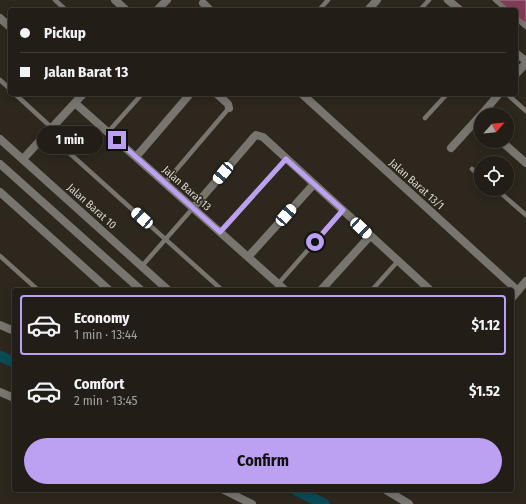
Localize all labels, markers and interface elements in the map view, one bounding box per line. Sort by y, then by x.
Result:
text: Pickup [44,24,86,42]
text: Jalan Barat 13 [44,63,128,81]
north arrow [474,108,514,148]
map controls [474,108,514,196]
callout: 1 min [37,126,103,154]
route end [108,131,126,149]
text: 1 min [56,132,84,147]
street label: Jalan Barat 13/1 [387,156,447,212]
button: locate [474,156,514,196]
car [211,160,235,186]
street label: Jalan Barat 13 [160,163,214,214]
street label: Jalan Barat 10 [64,181,119,232]
car [274,202,298,228]
car [129,206,155,230]
car [348,215,374,241]
route start [306,233,324,251]
icon: car [26,307,62,343]
text: Economy [74,309,129,327]
text: $1.12 [471,316,500,334]
text: 1 min · 13:44 [74,327,137,342]
icon: car [26,373,62,409]
text: Comfort [74,375,125,393]
text: $1.52 [469,382,500,400]
text: 2 min · 13:45 [74,393,138,408]
button: Confirm [24,438,502,484]

